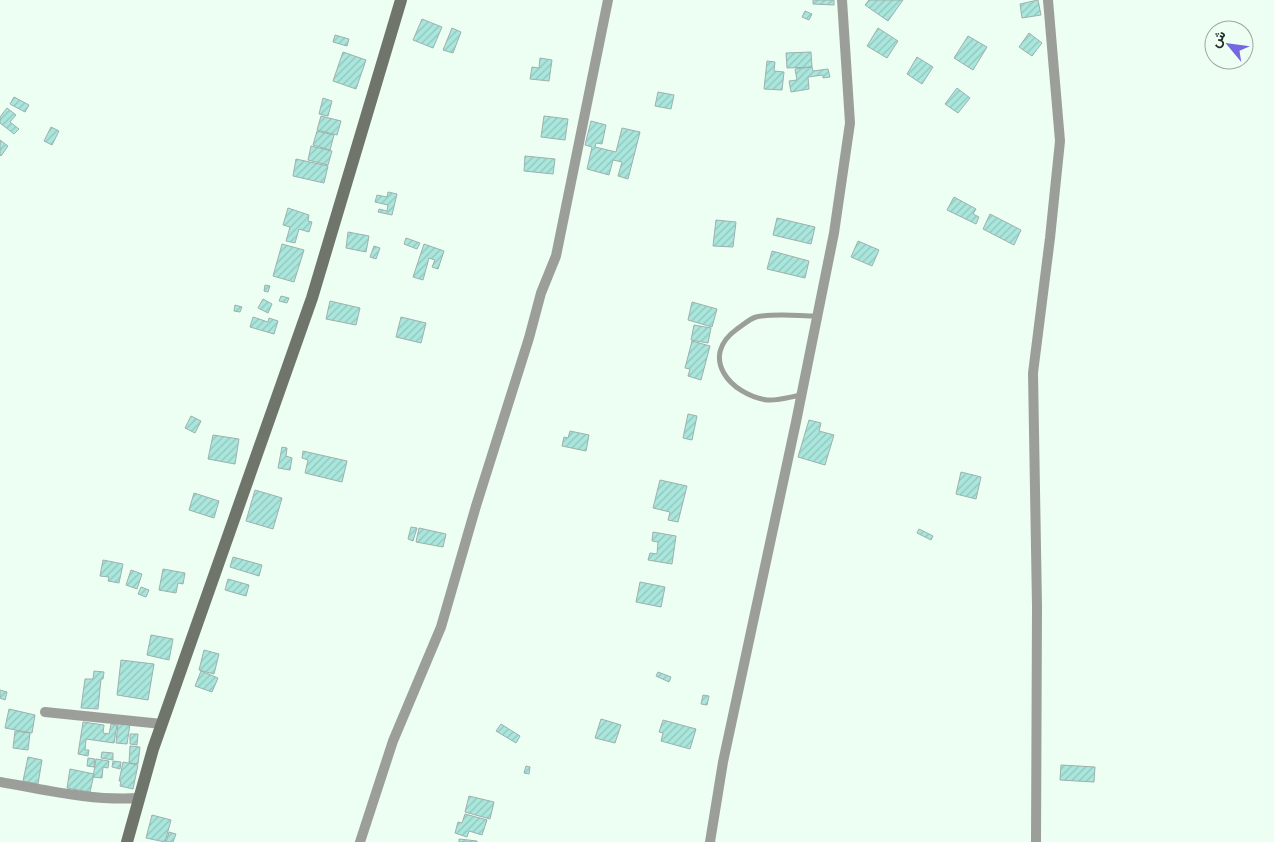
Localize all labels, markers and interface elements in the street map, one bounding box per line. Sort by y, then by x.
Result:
north arrow [1204,20,1254,70]
text: ش [1205,26,1230,50]

